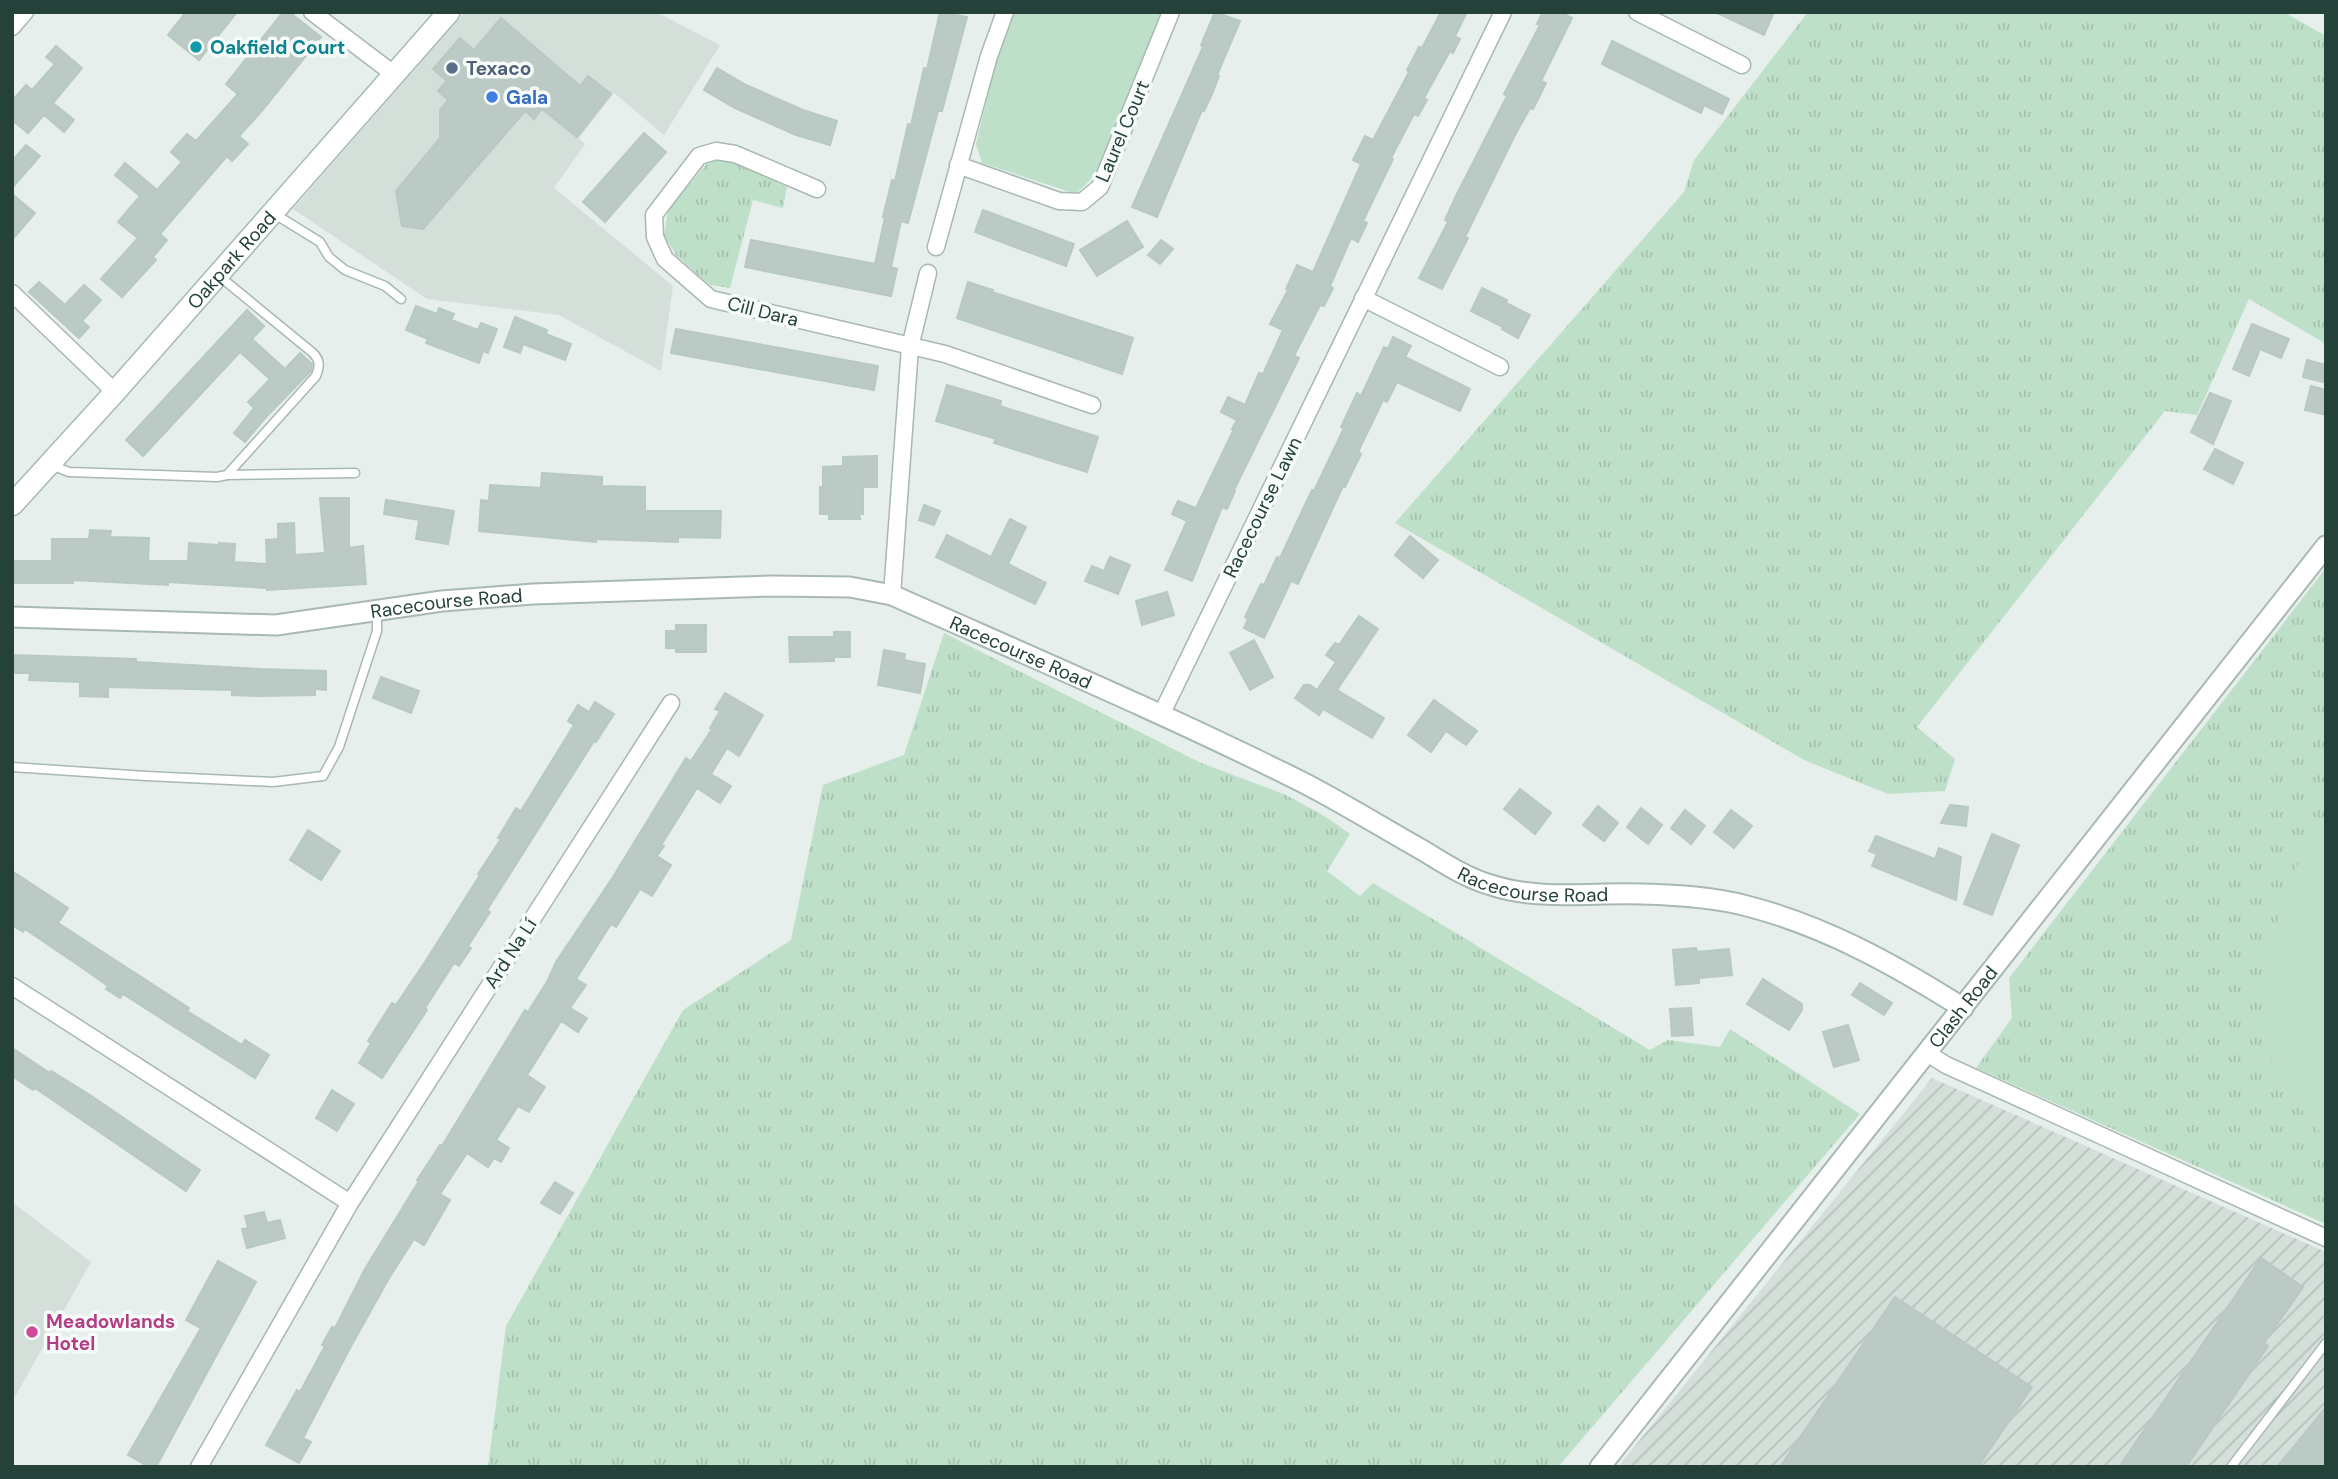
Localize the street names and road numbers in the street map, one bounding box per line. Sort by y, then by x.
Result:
street label: Laurel Court [1090,76,1155,186]
street label: Oakpark Road [182,206,282,314]
street label: Cill Dara [725,291,801,332]
street label: Racecourse Lawn [1217,433,1307,582]
street label: Racecourse Road [369,583,523,624]
street label: Racecourse Road [946,610,1096,695]
street label: Racecourse Road [1453,861,1609,908]
street label: Ard Na Lí [478,913,543,993]
street label: Clash Road [1923,961,2003,1053]

